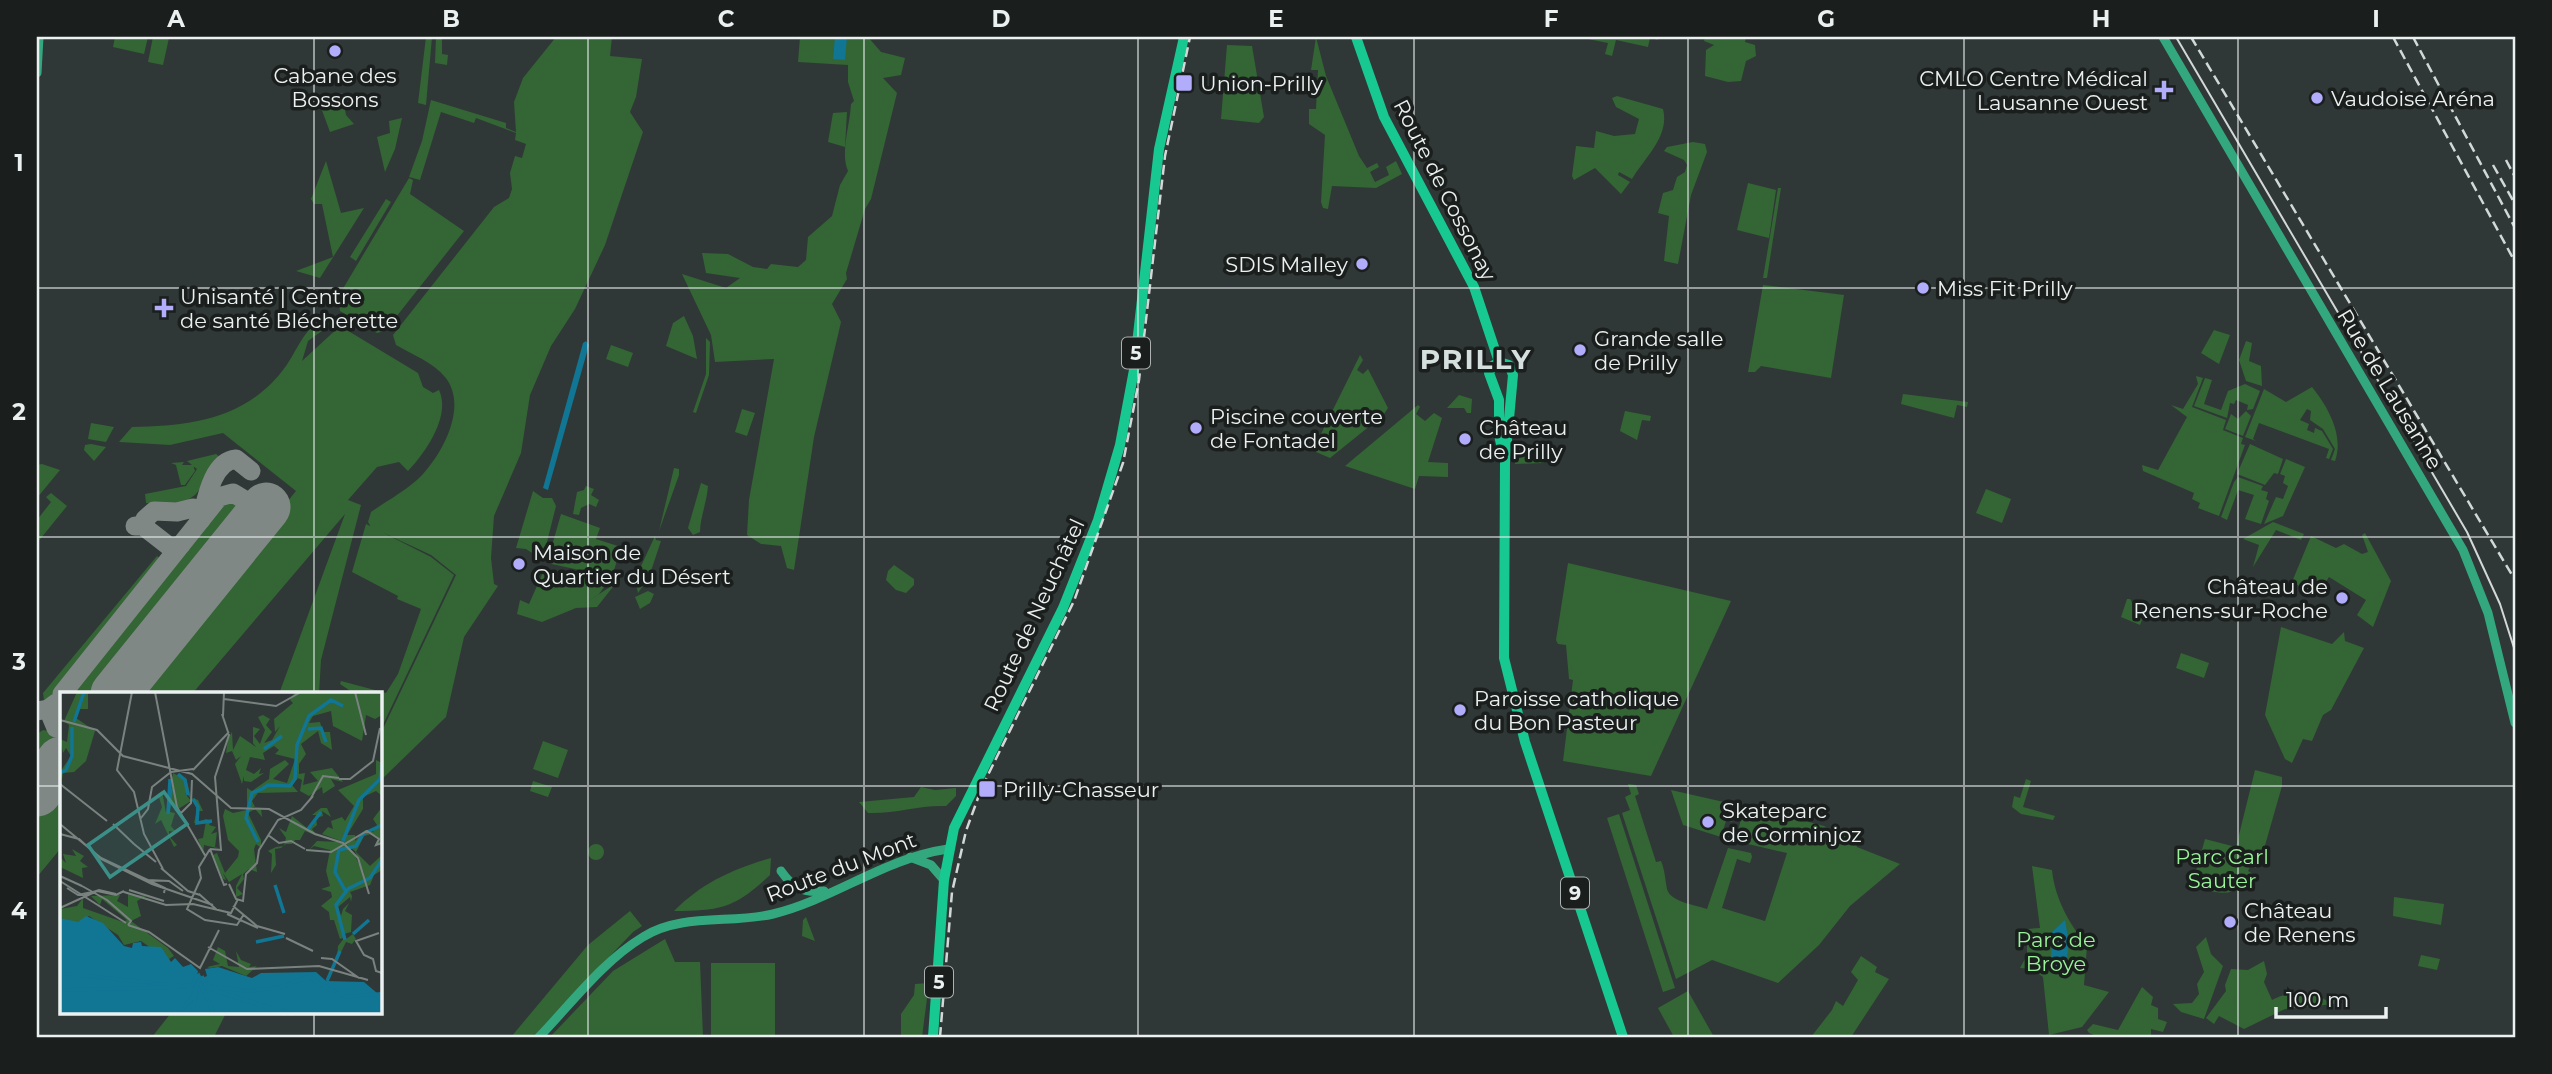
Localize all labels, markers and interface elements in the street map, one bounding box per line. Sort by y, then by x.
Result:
text: A [166,5,185,33]
text: B [442,5,460,33]
text: C [718,5,735,33]
text: D [992,5,1011,33]
text: E [1268,5,1284,33]
text: F [1544,5,1559,33]
text: G [1817,5,1835,33]
text: H [2092,5,2110,33]
text: I [2372,5,2380,33]
marker: Cabane des Bossons [327,43,343,59]
place label: Cabane des Bossons [273,63,397,112]
place label: CMLO Centre Médical Lausanne Ouest [1919,66,2148,115]
place label: Union-Prilly [1200,71,1324,96]
marker: Union-Prilly [1174,73,1194,93]
marker: CMLO Centre Médical Lausanne Ouest [2154,80,2174,100]
place label: Vaudoise Aréna [2331,86,2495,111]
marker: Vaudoise Aréna [2309,90,2325,106]
street label: Route de Cossonay [1388,95,1502,285]
text: 1 [14,149,24,177]
place label: SDIS Malley [1225,252,1349,277]
marker: SDIS Malley [1354,256,1370,272]
place label: Miss Fit Prilly [1937,276,2073,301]
marker: Miss Fit Prilly [1915,280,1931,296]
place label: Unisanté | Centre de santé Blécherette [180,284,398,333]
marker: Unisanté | Centre de santé Blécherette [154,298,174,318]
street label: Rue de Lausanne [2332,304,2448,474]
place label: Grande salle de Prilly [1594,326,1723,375]
road number: 5 [1122,338,1150,368]
district label: PRILLY [1420,342,1532,376]
marker: Grande salle de Prilly [1572,342,1588,358]
text: 2 [12,398,26,426]
place label: Piscine couverte de Fontadel [1210,404,1383,453]
place label: Château de Prilly [1479,415,1567,464]
marker: Piscine couverte de Fontadel [1188,420,1204,436]
marker: Château de Prilly [1457,431,1473,447]
street label: Route de Neuchâtel [978,515,1090,715]
place label: Maison de Quartier du Désert [533,540,731,589]
marker: Maison de Quartier du Désert [511,556,527,572]
place label: Château de Renens-sur-Roche [2133,574,2328,623]
marker: Château de Renens-sur-Roche [2334,590,2350,606]
text: 3 [11,648,26,676]
place label: Paroisse catholique du Bon Pasteur [1474,686,1679,735]
inset map [60,692,382,1014]
marker: Paroisse catholique du Bon Pasteur [1452,702,1468,718]
place label: Prilly-Chasseur [1003,777,1159,802]
marker: Prilly-Chasseur [977,779,997,799]
place label: Skateparc de Corminjoz [1722,798,1862,847]
marker: Skateparc de Corminjoz [1700,814,1716,830]
street label: Route du Mont [762,827,920,907]
park label: Parc Carl Sauter [2175,844,2269,893]
road number: 9 [1561,878,1589,908]
text: 4 [11,897,27,925]
place label: Château de Renens [2244,898,2356,947]
marker: Château de Renens [2222,914,2238,930]
park label: Parc de Broye [2016,927,2096,976]
road number: 5 [925,966,953,998]
scale bar [2276,976,2386,1020]
text: 100 m [2286,987,2349,1012]

